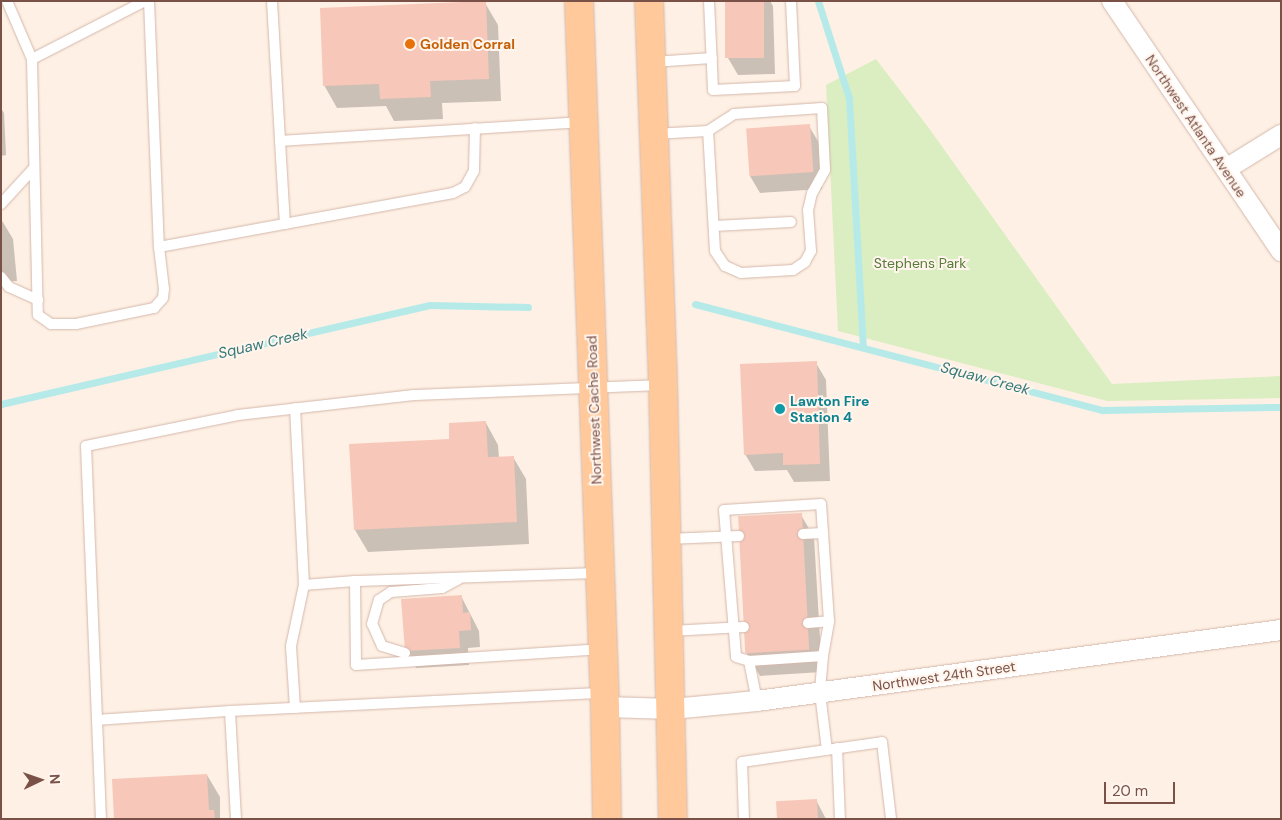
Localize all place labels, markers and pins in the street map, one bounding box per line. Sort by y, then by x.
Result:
place label: Golden Corral [420,36,515,52]
marker: Golden Corral [404,38,416,50]
place label: Lawton Fire Station 4 [790,393,869,426]
marker: Lawton Fire Station 4 [774,403,786,415]

